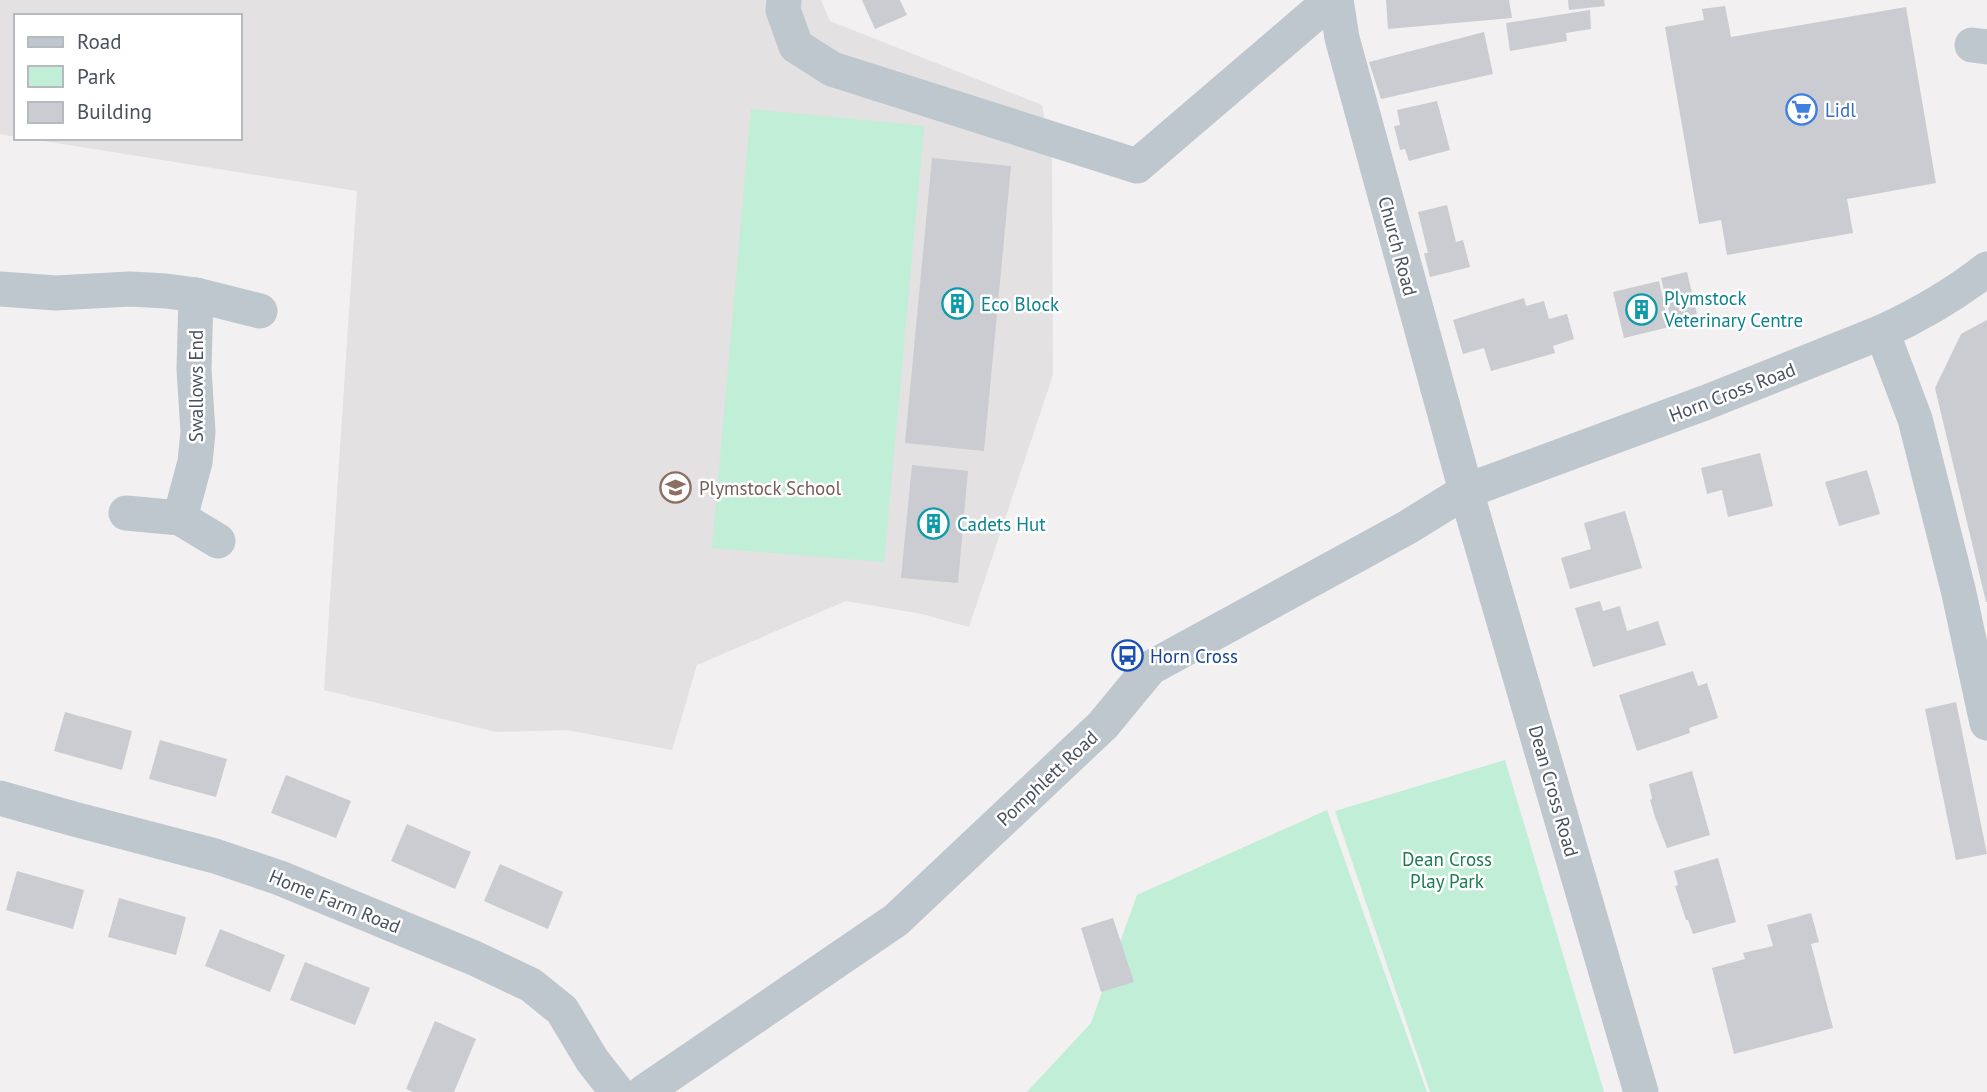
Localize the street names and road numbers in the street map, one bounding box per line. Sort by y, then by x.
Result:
street label: Church Road [1373,194,1423,298]
street label: Swallows End [184,330,208,442]
street label: Horn Cross Road [1665,357,1799,427]
street label: Dean Cross Road [1524,723,1584,859]
street label: Pomphlett Road [991,725,1103,831]
street label: Home Farm Road [266,864,404,938]

